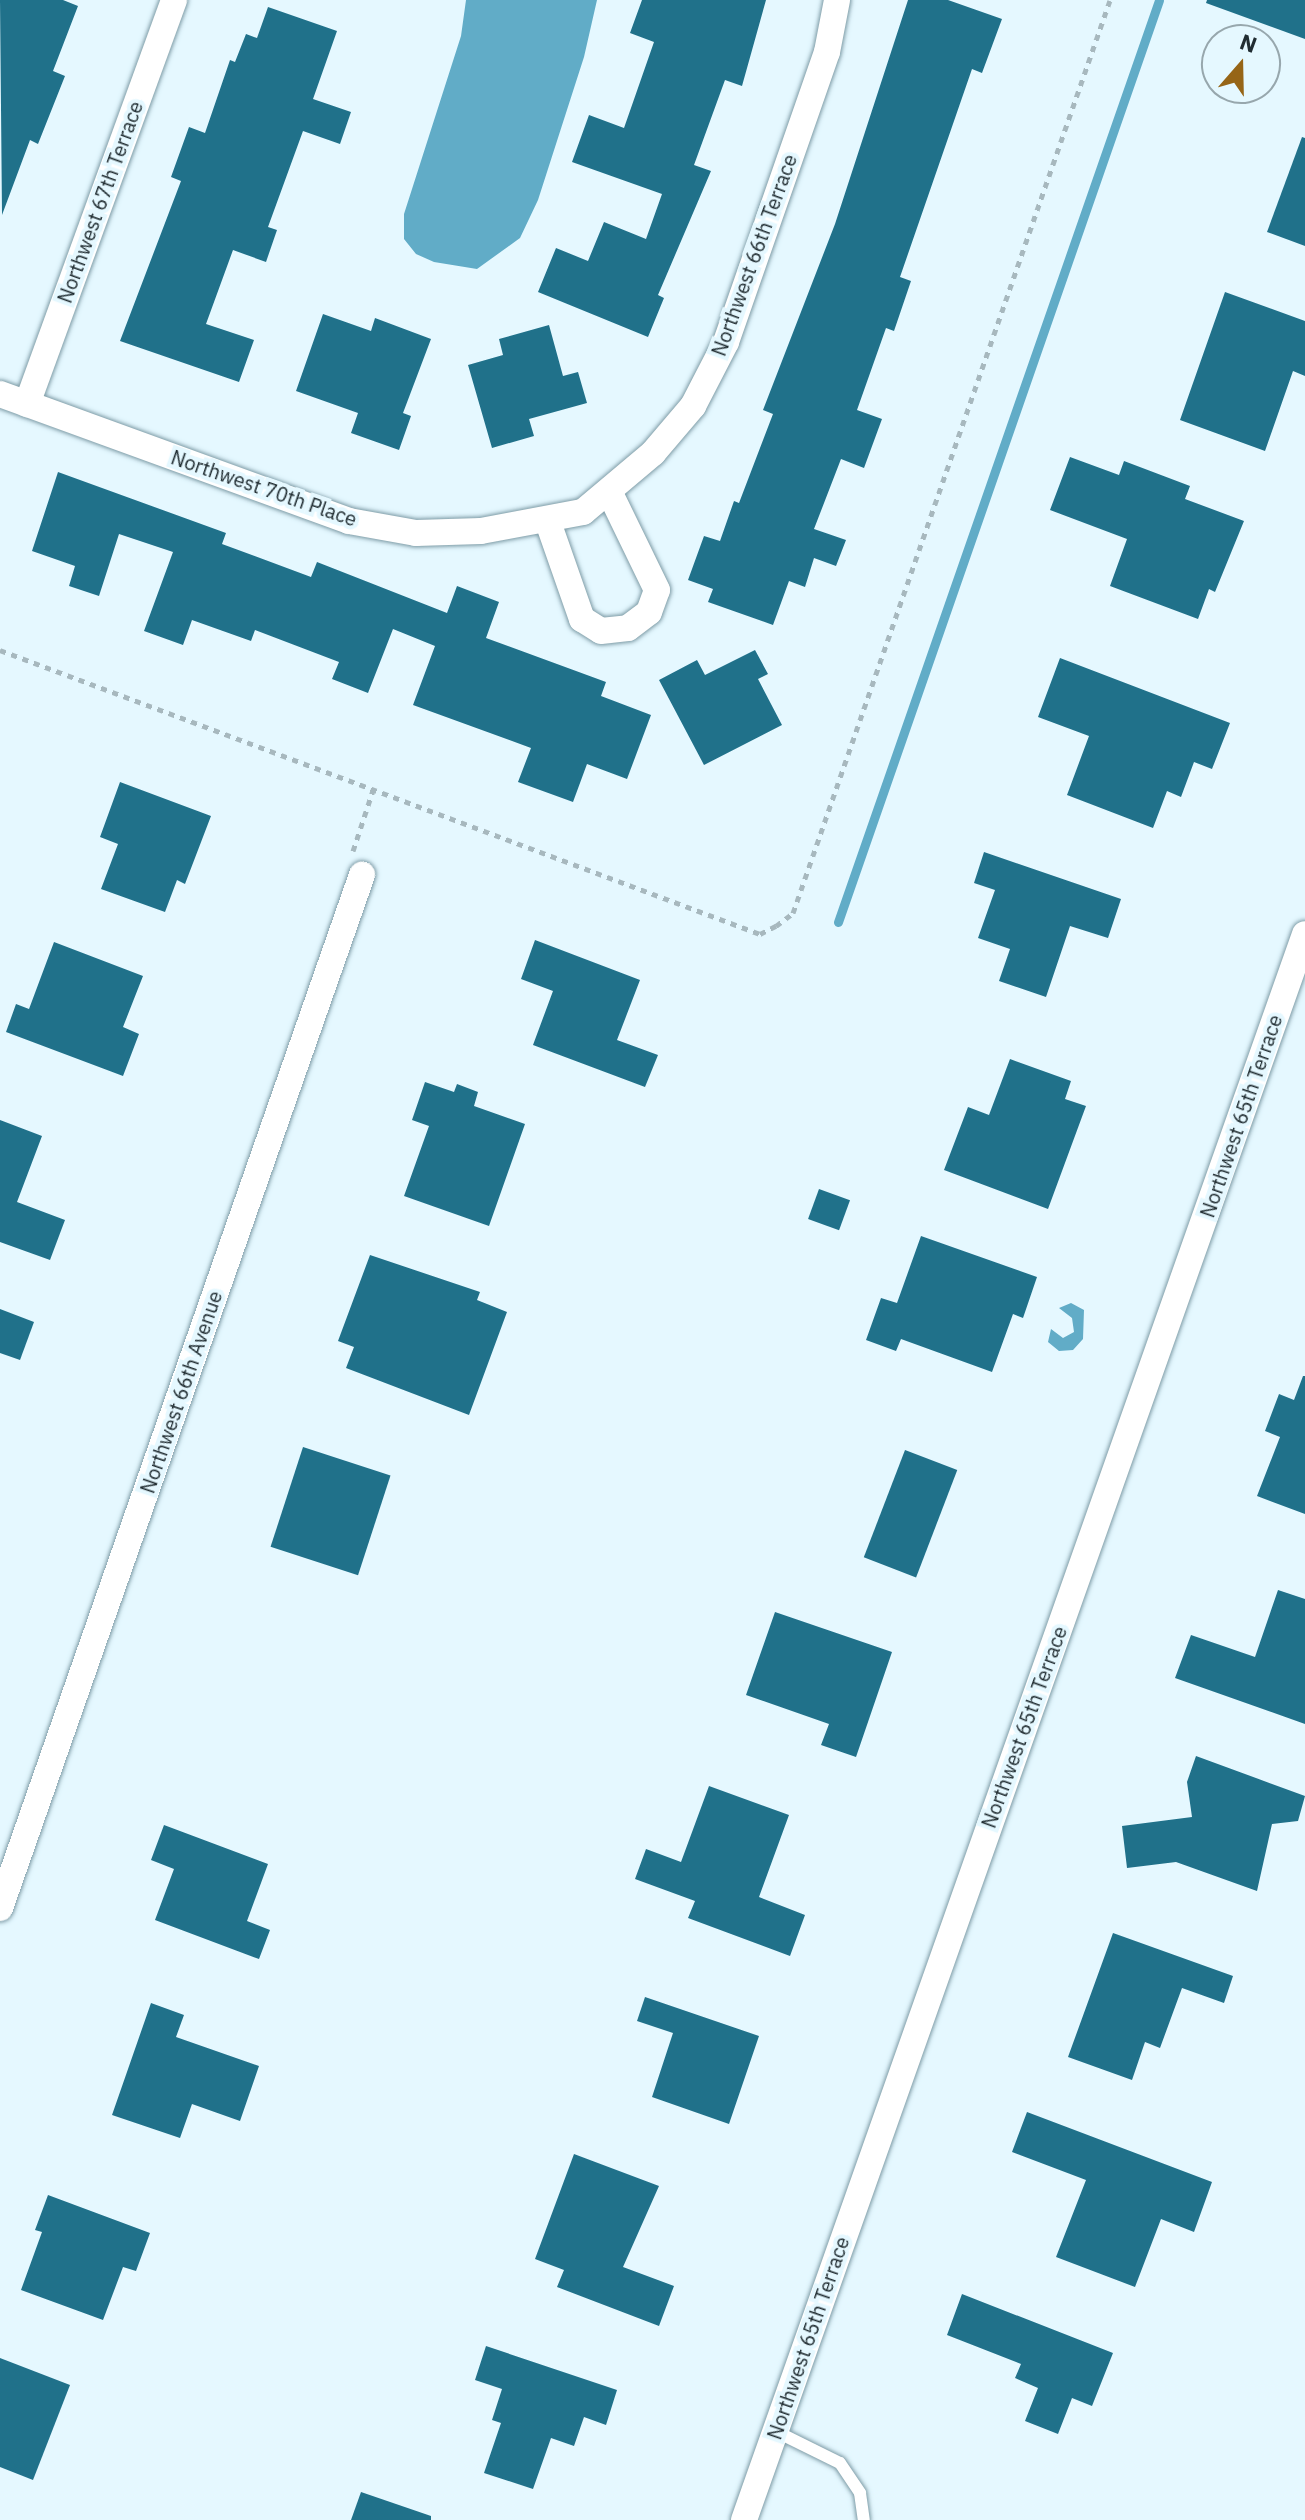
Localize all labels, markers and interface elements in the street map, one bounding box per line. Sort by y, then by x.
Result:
north arrow [1201,24,1281,104]
text: N [1236,27,1261,59]
street label: Northwest 67th Terrace [52,98,148,306]
street label: Northwest 66th Terrace [706,151,802,359]
street label: Northwest 70th Place [168,445,360,531]
street label: Northwest 65th Terrace [1195,1011,1287,1221]
street label: Northwest 66th Avenue [135,1288,227,1496]
street label: Northwest 65th Terrace [976,1623,1072,1831]
street label: Northwest 65th Terrace [762,2233,854,2443]

